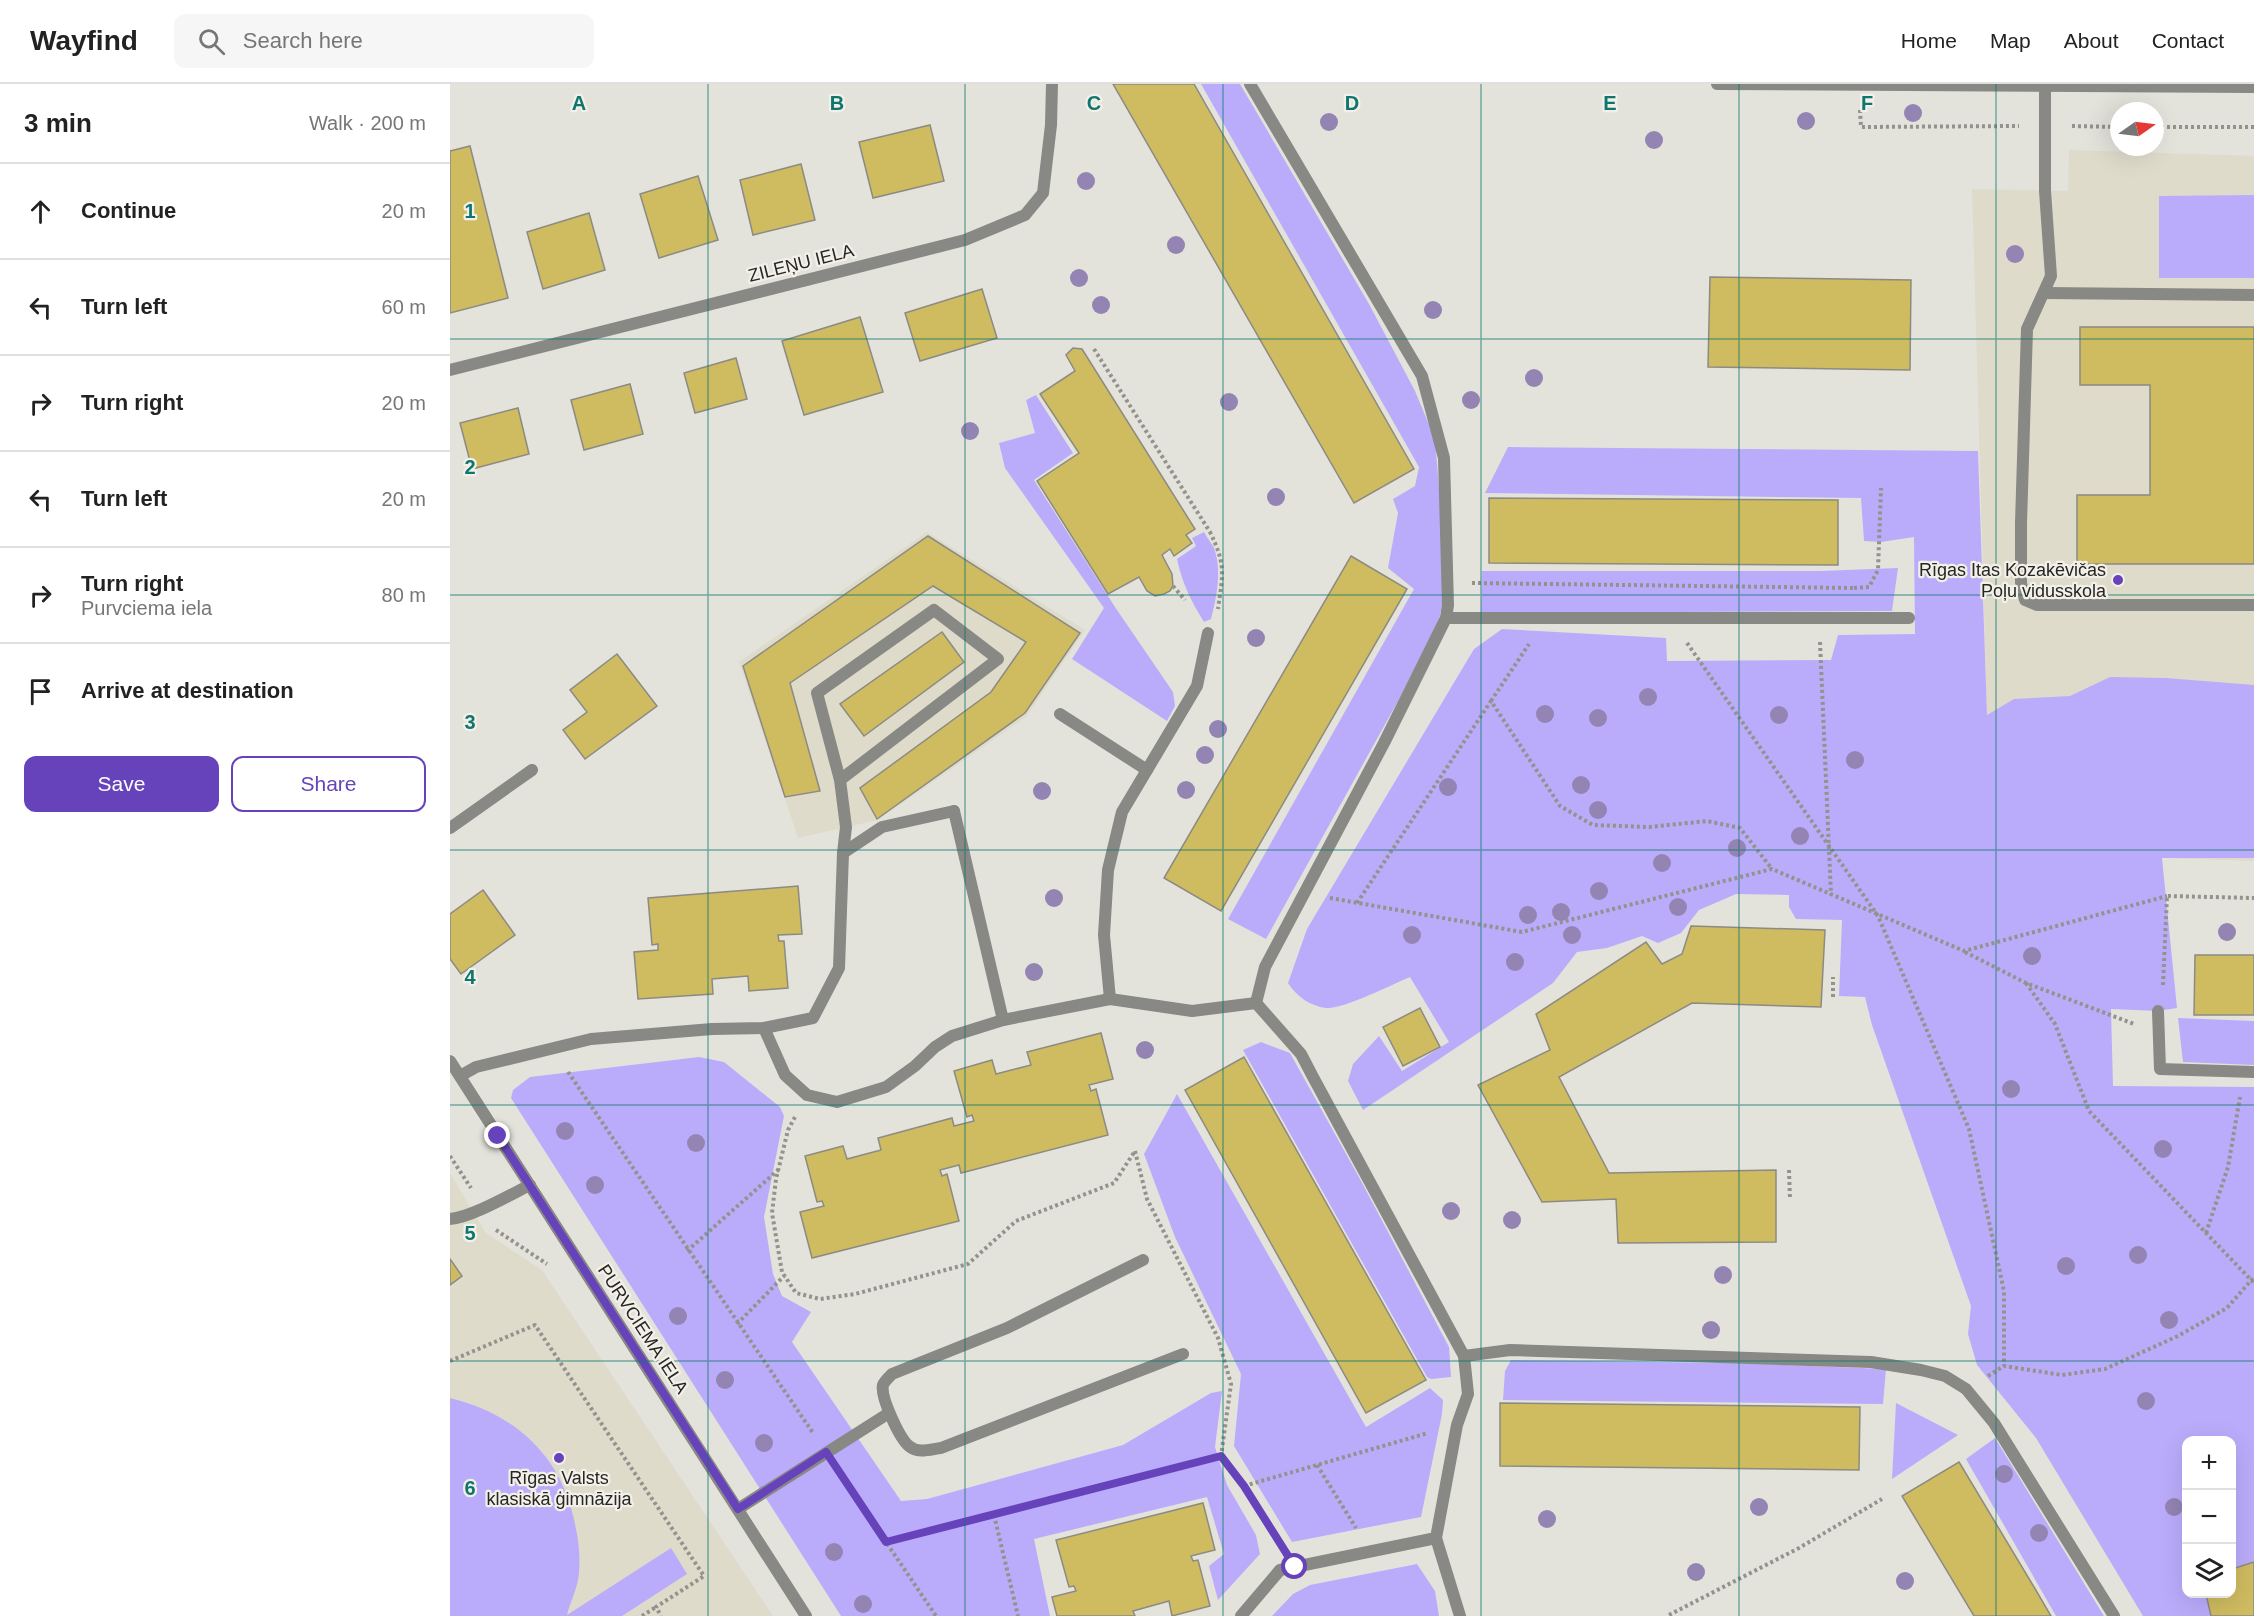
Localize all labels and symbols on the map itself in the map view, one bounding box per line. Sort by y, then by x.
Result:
text: A [572,92,586,114]
text: B [830,92,844,114]
text: C [1087,92,1101,114]
text: D [1345,92,1359,114]
text: E [1603,92,1617,114]
text: F [1861,92,1873,114]
north arrow [2110,102,2164,156]
text: 1 [464,200,476,222]
street label: ZILEŅU IELA [746,240,856,286]
text: 2 [464,456,476,478]
place label: Rīgas Itas Kozakēvičas Poļu vidusskola [1919,560,2107,601]
marker: Rīgas Itas Kozakēvičas Poļu vidusskola [2111,573,2125,587]
text: 3 [464,711,476,733]
text: 4 [464,966,476,988]
route end [484,1122,510,1148]
text: 5 [464,1222,476,1244]
street label: PURVCIEMA IELA [594,1261,692,1397]
marker: Rīgas Valsts klasiskā ģimnāzija [552,1451,566,1465]
place label: Rīgas Valsts klasiskā ģimnāzija [486,1468,633,1509]
text: 6 [464,1477,476,1499]
route start [1281,1553,1307,1579]

